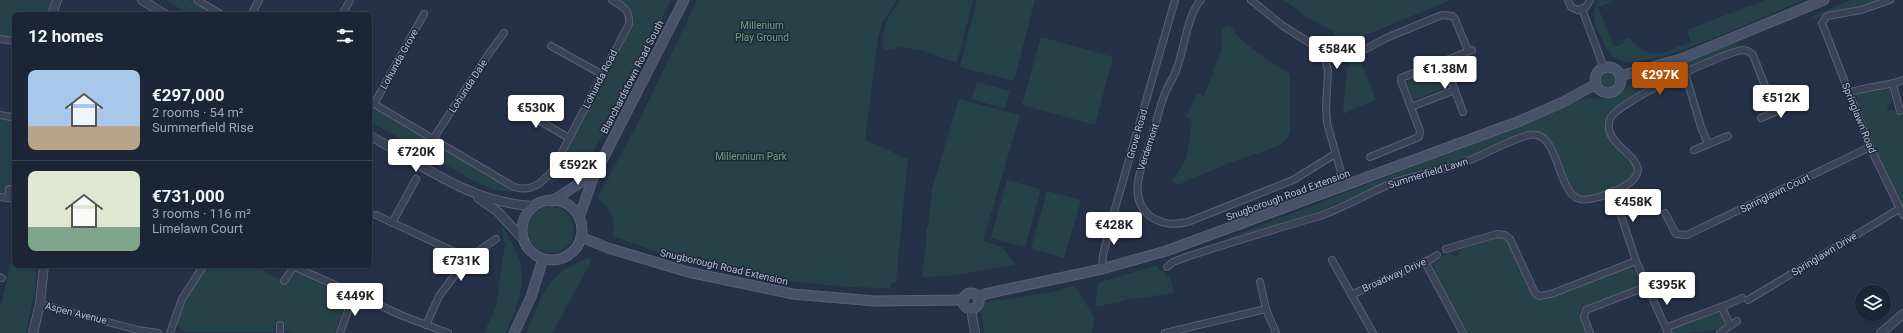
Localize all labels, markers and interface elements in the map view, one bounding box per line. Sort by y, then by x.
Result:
street label: Blanchardstown Road South [599,19,665,135]
park label: Millenium Play Ground [735,20,789,43]
icon: filters [334,25,356,47]
text: 12 homes [28,26,104,46]
street label: Lohunda Grove [378,27,420,91]
pin: €584K [1309,36,1365,70]
text: €584K [1318,41,1356,56]
street label: Lohunda Road [581,48,619,110]
pin: €1.38M [1412,56,1478,90]
street label: Lohunda Dale [447,57,489,115]
text: €1.38M [1423,61,1468,76]
pin: €297K [1632,62,1688,96]
text: €297K [1641,67,1679,82]
street label: Springlawn Road [1840,81,1878,155]
text: €297,000 [152,85,224,105]
pin: €512K [1753,85,1809,119]
icon: home [60,86,108,134]
text: €512K [1762,90,1800,105]
pin: €530K [508,95,564,129]
text: €530K [517,100,555,115]
text: 2 rooms · 54 m² [152,105,244,120]
street label: Grove Road [1125,108,1149,160]
text: Summerfield Rise [152,120,254,135]
street label: Verdemont [1135,122,1161,172]
pin: €720K [388,139,444,173]
text: €720K [397,144,435,159]
park label: Millennium Park [715,151,788,162]
pin: €592K [550,152,606,186]
street label: Summerfield Lawn [1387,156,1469,190]
text: €592K [559,157,597,172]
street label: Snugborough Road Extension [1225,167,1351,223]
street label: Springlawn Court [1738,171,1812,215]
text: €731,000 [152,186,224,206]
icon: home [60,187,108,235]
pin: €458K [1605,189,1661,223]
text: €458K [1614,194,1652,209]
text: 3 rooms · 116 m² [152,206,251,221]
pin: €428K [1086,212,1142,246]
text: €428K [1095,217,1133,232]
text: Limelawn Court [152,221,243,236]
street label: Springlawn Drive [1789,230,1859,278]
street label: Snugborough Road Extension [659,247,789,287]
pin: €731K [433,248,489,282]
text: €731K [442,253,480,268]
street label: Broadway Drive [1360,256,1428,294]
pin: €395K [1639,272,1695,306]
text: €395K [1648,277,1686,292]
pin: €449K [327,283,383,317]
map controls [1855,285,1891,321]
button: layers [1855,285,1891,321]
text: €449K [336,288,374,303]
street label: Aspen Avenue [44,300,108,326]

